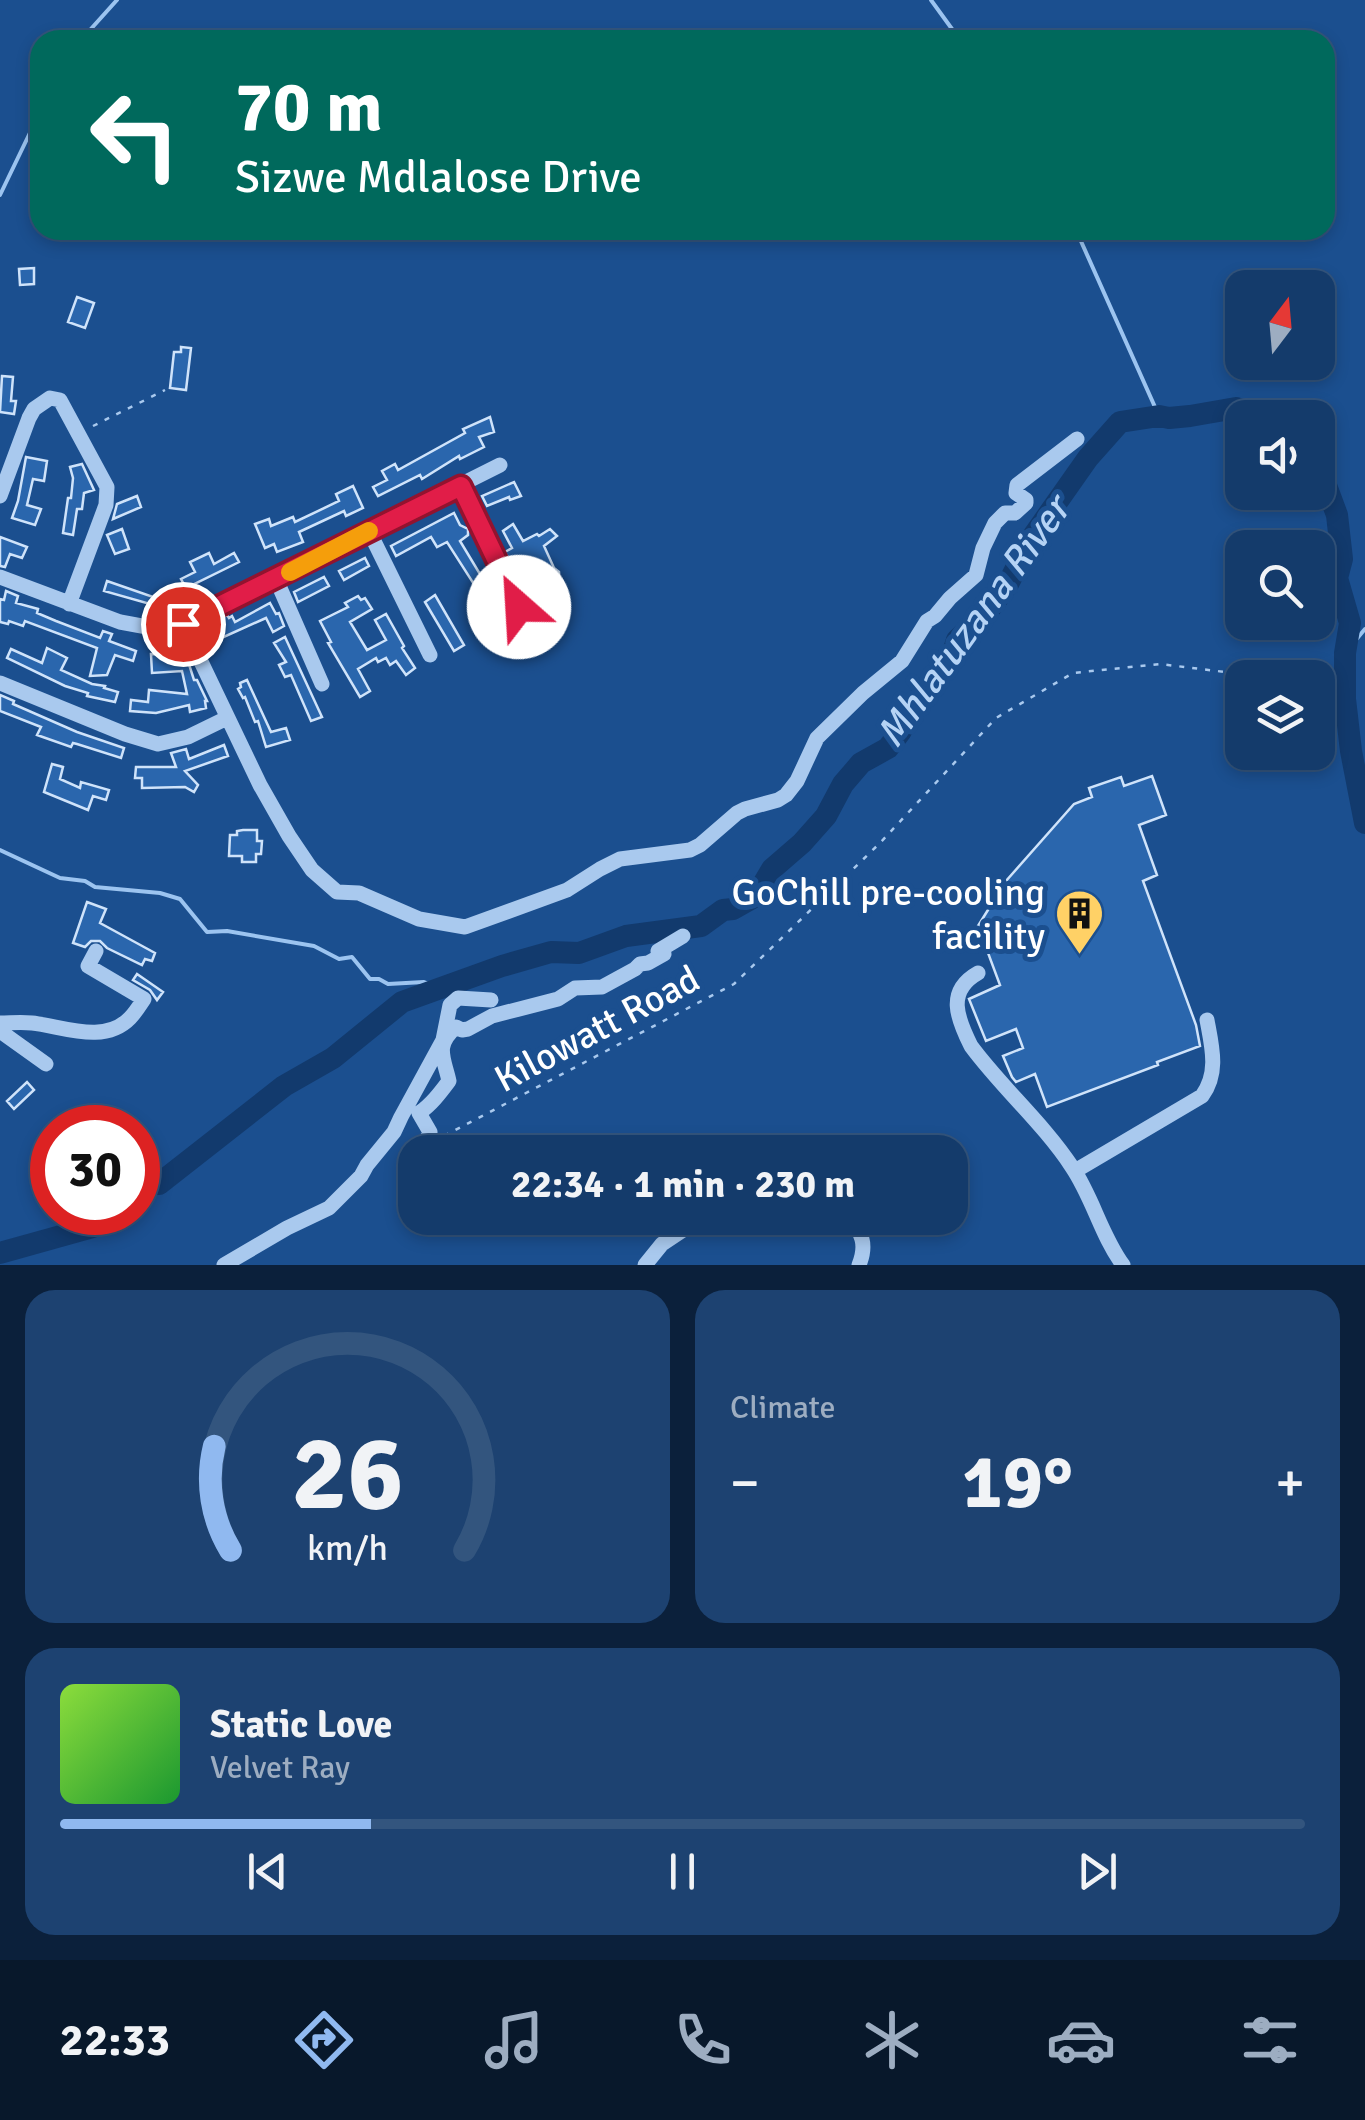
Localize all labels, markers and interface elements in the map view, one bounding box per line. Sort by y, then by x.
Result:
text: 70 m [235,64,383,150]
icon: left [70,70,200,200]
text: Sizwe Mdlalose Drive [235,150,642,205]
north arrow [1225,270,1335,380]
map controls [1225,270,1335,770]
button: sound [1225,400,1335,510]
water label: Mhlatuzana River [865,483,1084,757]
button: search [1225,530,1335,640]
position arrow [467,555,571,659]
pin [141,582,226,667]
icon: arrive [156,597,211,652]
button: layers [1225,660,1335,770]
place label: GoChill pre-cooling facility [732,869,1045,960]
building icon: GoChill pre-cooling facility [1054,888,1106,956]
street label: Kilowatt Road [486,955,708,1103]
speed limit sign: 30 [30,1105,160,1235]
text: 22:34 · 1 min · 230 m [511,1161,855,1208]
text: Climate [730,1388,836,1427]
text: 26 [291,1410,404,1538]
text: 19° [962,1436,1073,1529]
text: − [730,1449,760,1517]
text: + [1275,1449,1305,1517]
text: km/h [307,1526,388,1570]
text: Static Love [210,1701,392,1748]
text: Velvet Ray [210,1748,350,1787]
icon: previous [240,1844,295,1899]
icon: pause [655,1844,710,1899]
icon: next [1070,1844,1125,1899]
icon: directions [289,2005,359,2075]
icon: music [479,2005,549,2075]
icon: phone [668,2005,738,2075]
icon: climate [857,2005,927,2075]
icon: car [1046,2005,1116,2075]
icon: filters [1235,2005,1305,2075]
text: 22:33 [60,2013,170,2068]

